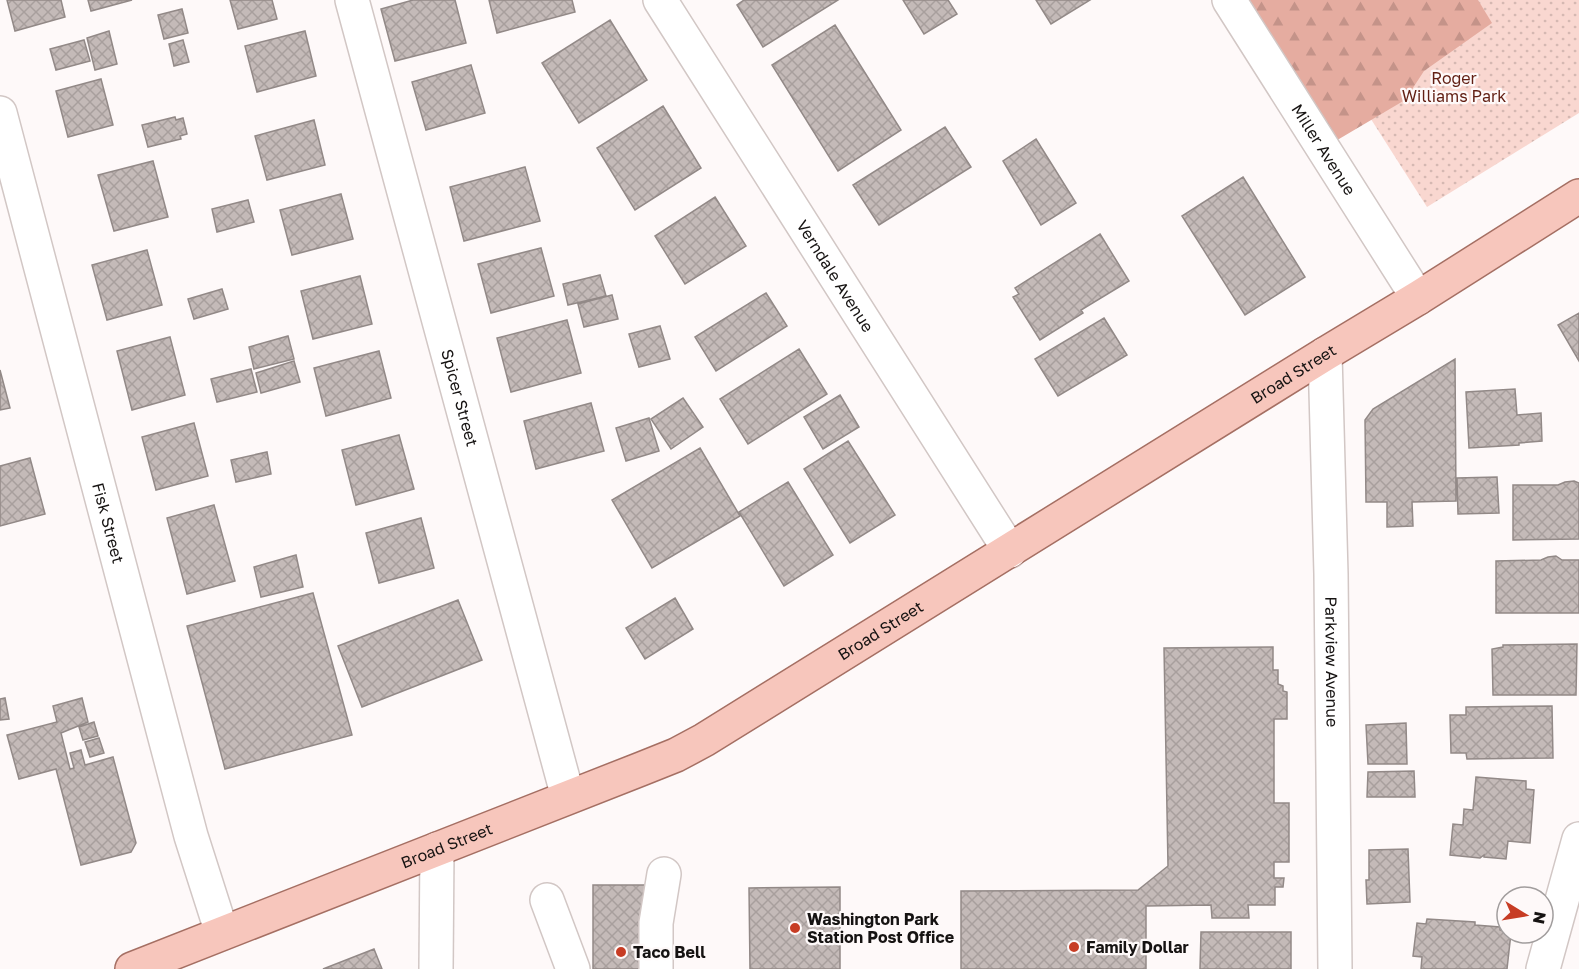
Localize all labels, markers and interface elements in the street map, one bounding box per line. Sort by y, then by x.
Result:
park label: Roger Williams Park [1402,68,1506,106]
street label: Miller Avenue [1287,100,1360,199]
street label: Verndale Avenue [792,216,878,336]
street label: Broad Street [1247,340,1339,408]
street label: Spicer Street [437,347,483,449]
street label: Fisk Street [88,480,129,566]
street label: Broad Street [834,596,927,664]
street label: Parkview Avenue [1321,596,1343,727]
street label: Broad Street [398,818,495,872]
north arrow [1495,885,1555,945]
place label: Washington Park Station Post Office [807,909,954,947]
text: N [1529,910,1551,926]
marker: Washington Park Station Post Office [788,921,802,935]
place label: Family Dollar [1086,937,1189,957]
marker: Family Dollar [1067,940,1081,954]
place label: Taco Bell [633,942,706,962]
marker: Taco Bell [614,945,628,959]

